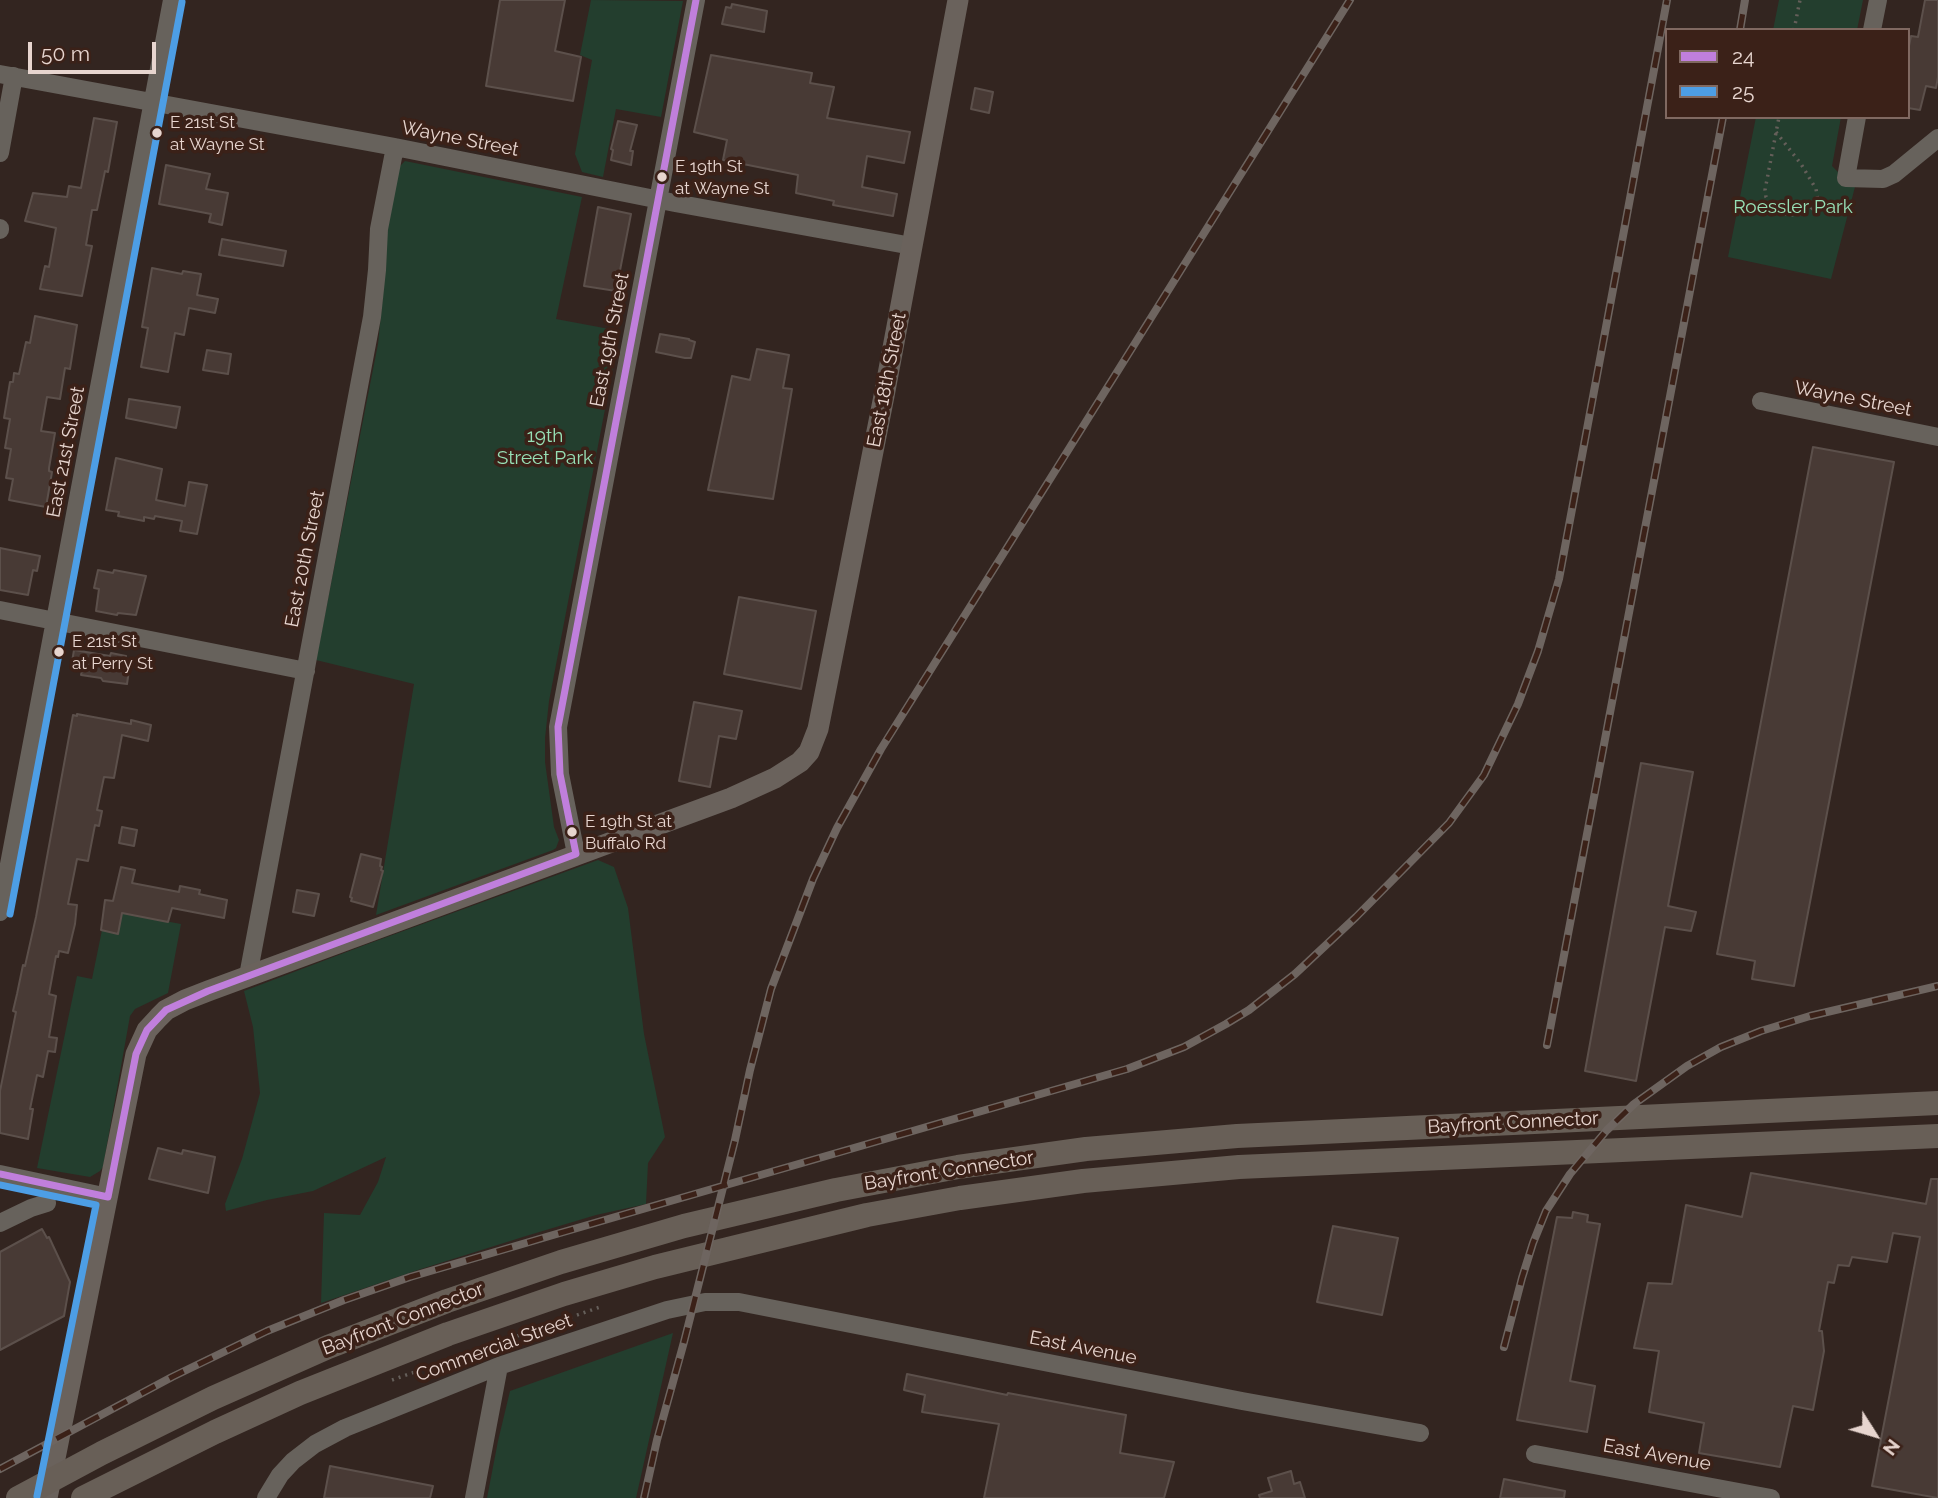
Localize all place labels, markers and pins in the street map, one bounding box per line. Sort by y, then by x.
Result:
place label: E 21st St at Wayne St [170,113,264,153]
marker: E 21st St at Wayne St [150,126,164,140]
place label: E 19th St at Wayne St [675,157,769,197]
marker: E 19th St at Wayne St [655,170,669,184]
place label: E 21st St at Perry St [72,632,153,672]
marker: E 21st St at Perry St [52,645,66,659]
place label: E 19th St at Buffalo Rd [585,812,672,852]
marker: E 19th St at Buffalo Rd [565,825,579,839]

